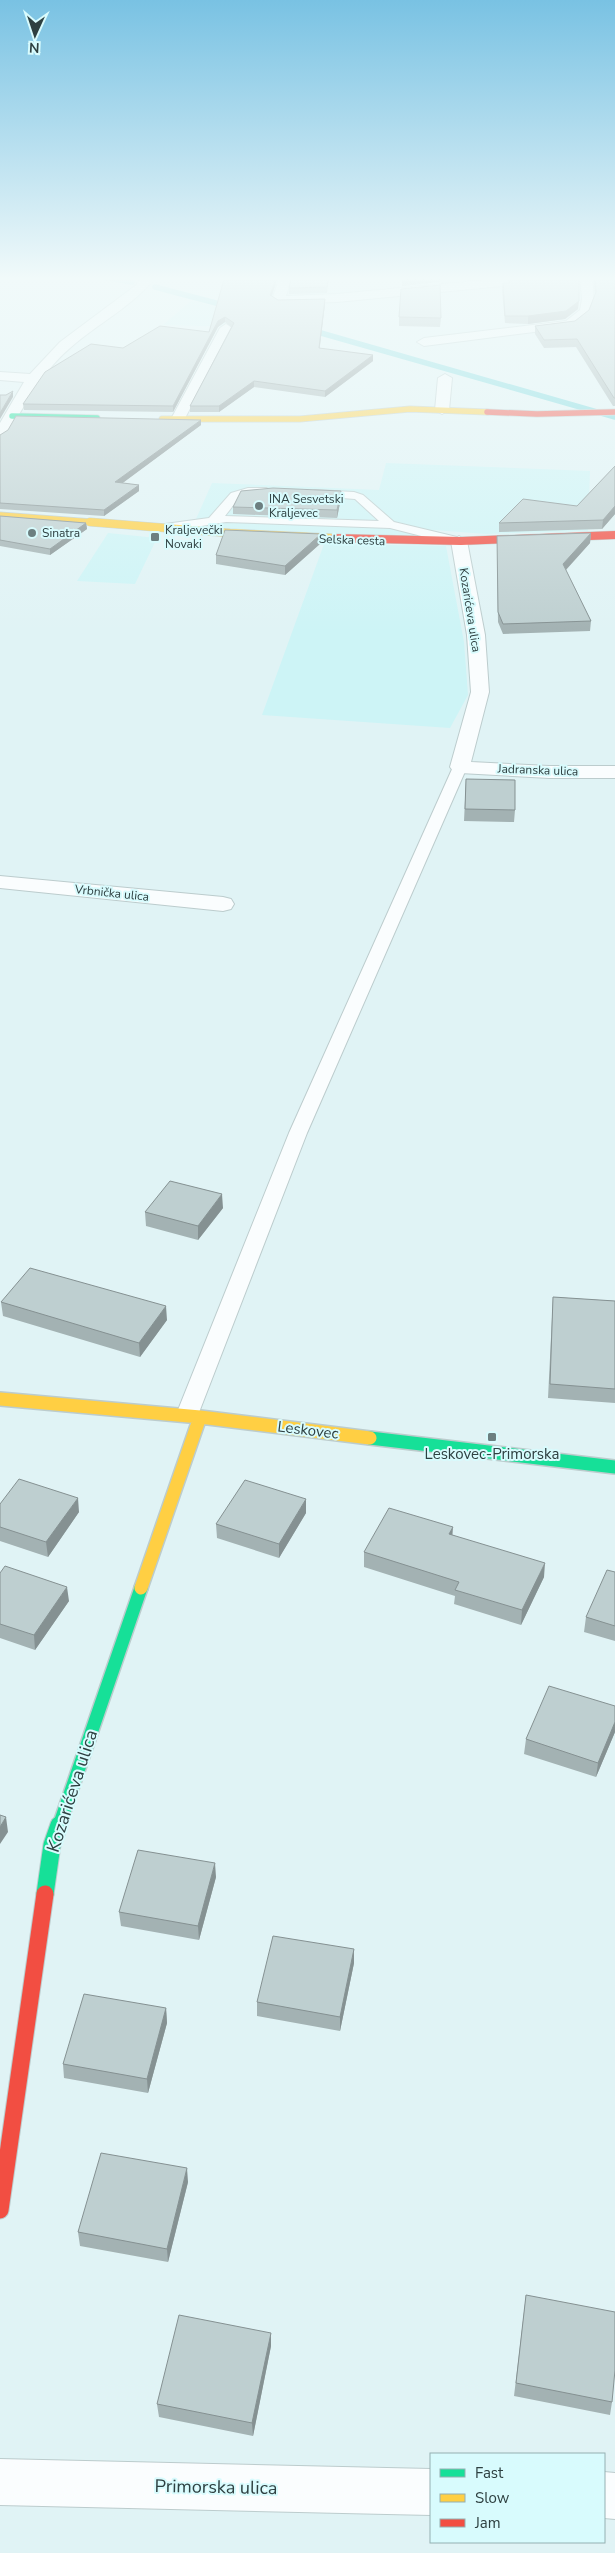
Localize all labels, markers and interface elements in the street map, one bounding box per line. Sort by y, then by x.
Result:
north arrow [10,10,60,60]
text: N [29,38,40,57]
place label: INA Sesvetski Kraljevec [269,491,343,521]
marker: INA Sesvetski Kraljevec [253,500,265,512]
place label: Kraljevečki Novaki [165,522,223,552]
place label: Sinatra [42,525,80,541]
marker: Sinatra [26,527,38,539]
marker: Kraljevečki Novaki [149,531,161,543]
street label: Selska cesta [318,531,386,549]
street label: Kozarićeva ulica [455,567,485,653]
street label: Jadranska ulica [496,761,579,779]
street label: Vrbnička ulica [73,881,150,905]
street label: Leskovec [276,1416,340,1444]
marker: Leskovec-Primorska [486,1431,498,1443]
place label: Leskovec-Primorska [425,1444,559,1464]
street label: Kozarićeva ulica [41,1727,103,1855]
legend [430,2453,605,2543]
text: Fast [475,2463,504,2483]
street label: Primorska ulica [154,2474,278,2500]
text: Slow [475,2488,510,2508]
text: Jam [474,2513,501,2533]

